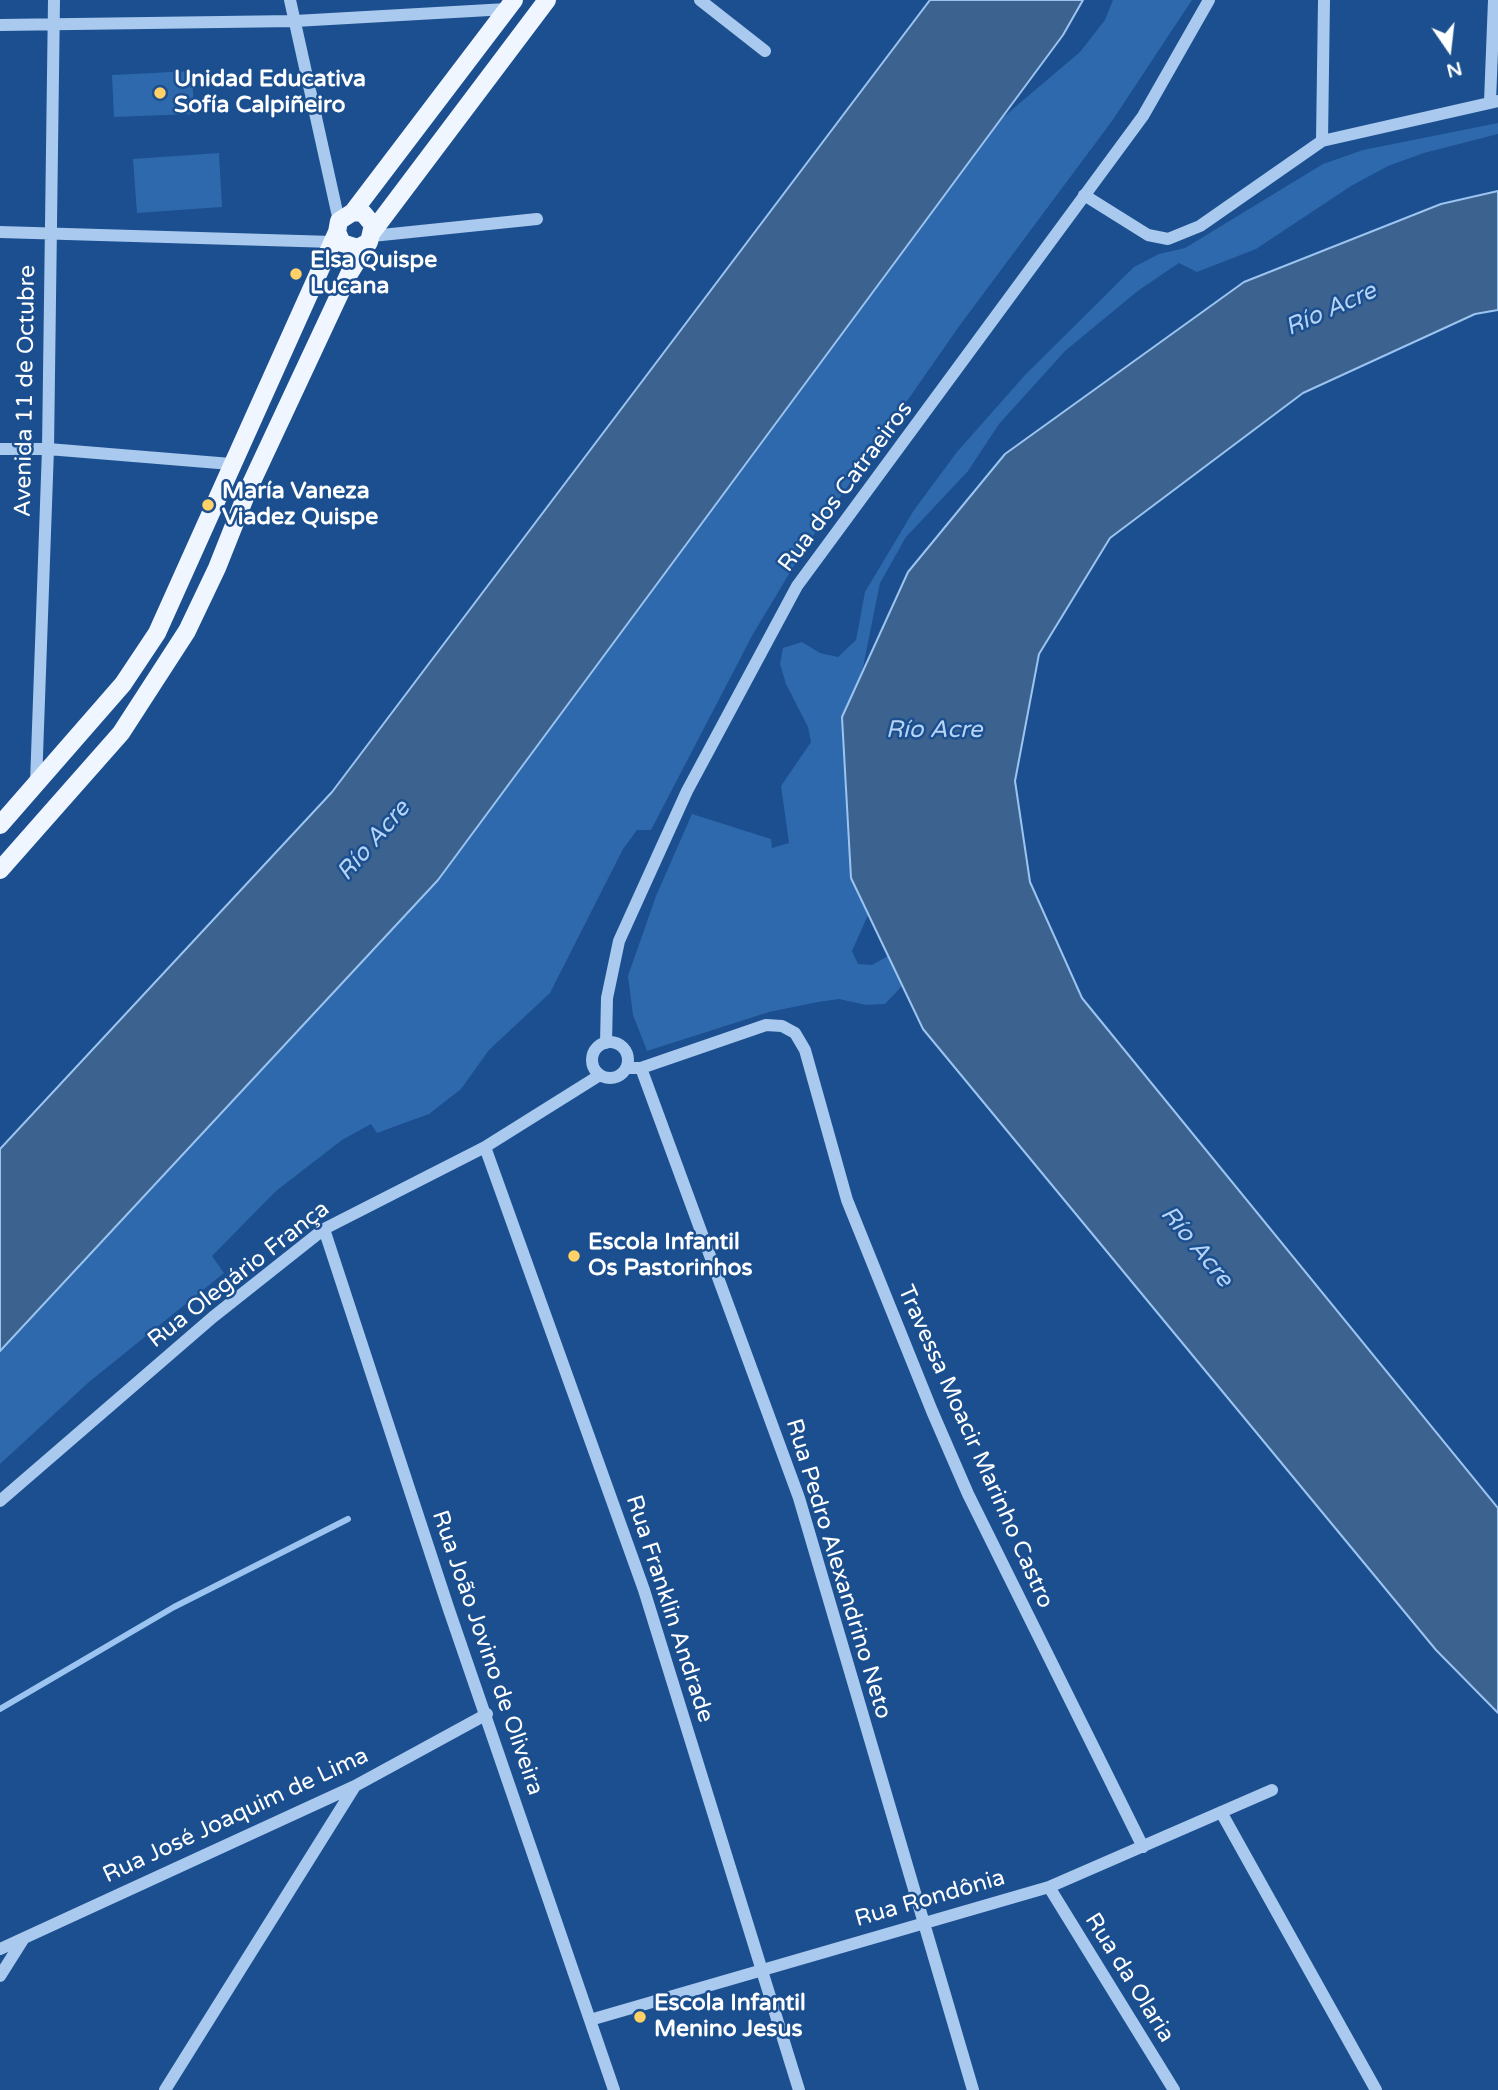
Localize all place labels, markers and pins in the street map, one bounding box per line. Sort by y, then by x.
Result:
place label: Unidad Educativa Sofía Calpiñeiro [174,66,366,120]
marker: Unidad Educativa Sofía Calpiñeiro [152,85,168,101]
place label: Elsa Quispe Lucana [310,247,437,301]
marker: Elsa Quispe Lucana [288,266,304,282]
place label: María Vaneza Viadez Quispe [222,478,378,532]
marker: María Vaneza Viadez Quispe [200,497,216,513]
place label: Escola Infantil Os Pastorinhos [588,1229,752,1283]
marker: Escola Infantil Os Pastorinhos [566,1248,582,1264]
place label: Escola Infantil Menino Jesus [654,1990,806,2044]
marker: Escola Infantil Menino Jesus [632,2009,648,2025]

